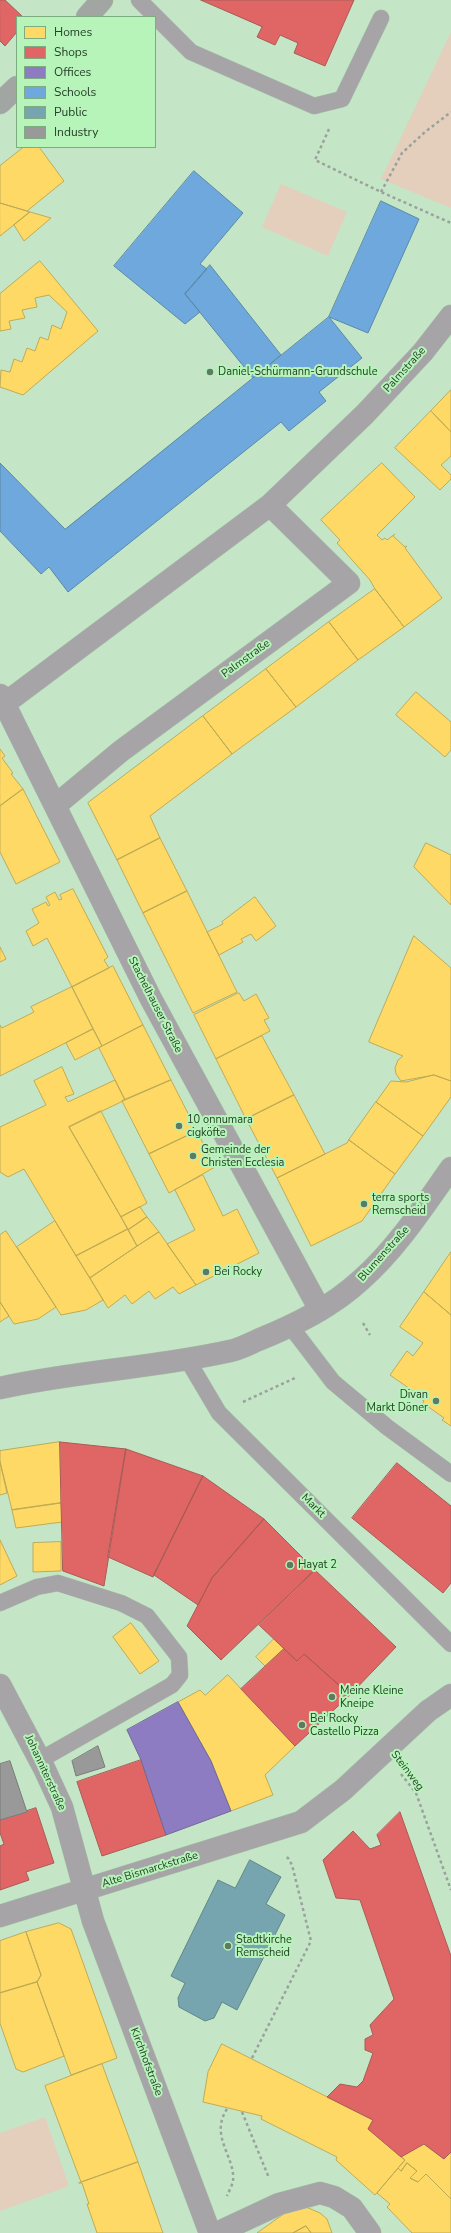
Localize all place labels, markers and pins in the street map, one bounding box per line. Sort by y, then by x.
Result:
place label: Daniel-Schürmann-Grundschule [218,365,377,379]
marker: Daniel-Schürmann-Grundschule [205,367,215,377]
place label: 10 onnumara cigköfte [187,1113,253,1139]
marker: 10 onnumara cigköfte [174,1121,184,1131]
place label: Gemeinde der Christen Ecclesia [201,1143,284,1169]
marker: Gemeinde der Christen Ecclesia [188,1151,198,1161]
place label: terra sports Remscheid [372,1191,429,1217]
marker: terra sports Remscheid [359,1199,369,1209]
place label: Bei Rocky [214,1265,262,1279]
marker: Bei Rocky [201,1267,211,1277]
place label: Divan Markt Döner [366,1388,428,1414]
marker: Divan Markt Döner [431,1396,441,1406]
place label: Hayat 2 [298,1558,337,1572]
marker: Hayat 2 [285,1560,295,1570]
place label: Meine Kleine Kneipe [340,1684,403,1710]
marker: Meine Kleine Kneipe [327,1692,337,1702]
place label: Bei Rocky Castello Pizza [310,1712,379,1738]
marker: Bei Rocky Castello Pizza [297,1720,307,1730]
place label: Stadtkirche Remscheid [236,1933,292,1959]
marker: Stadtkirche Remscheid [223,1941,233,1951]

